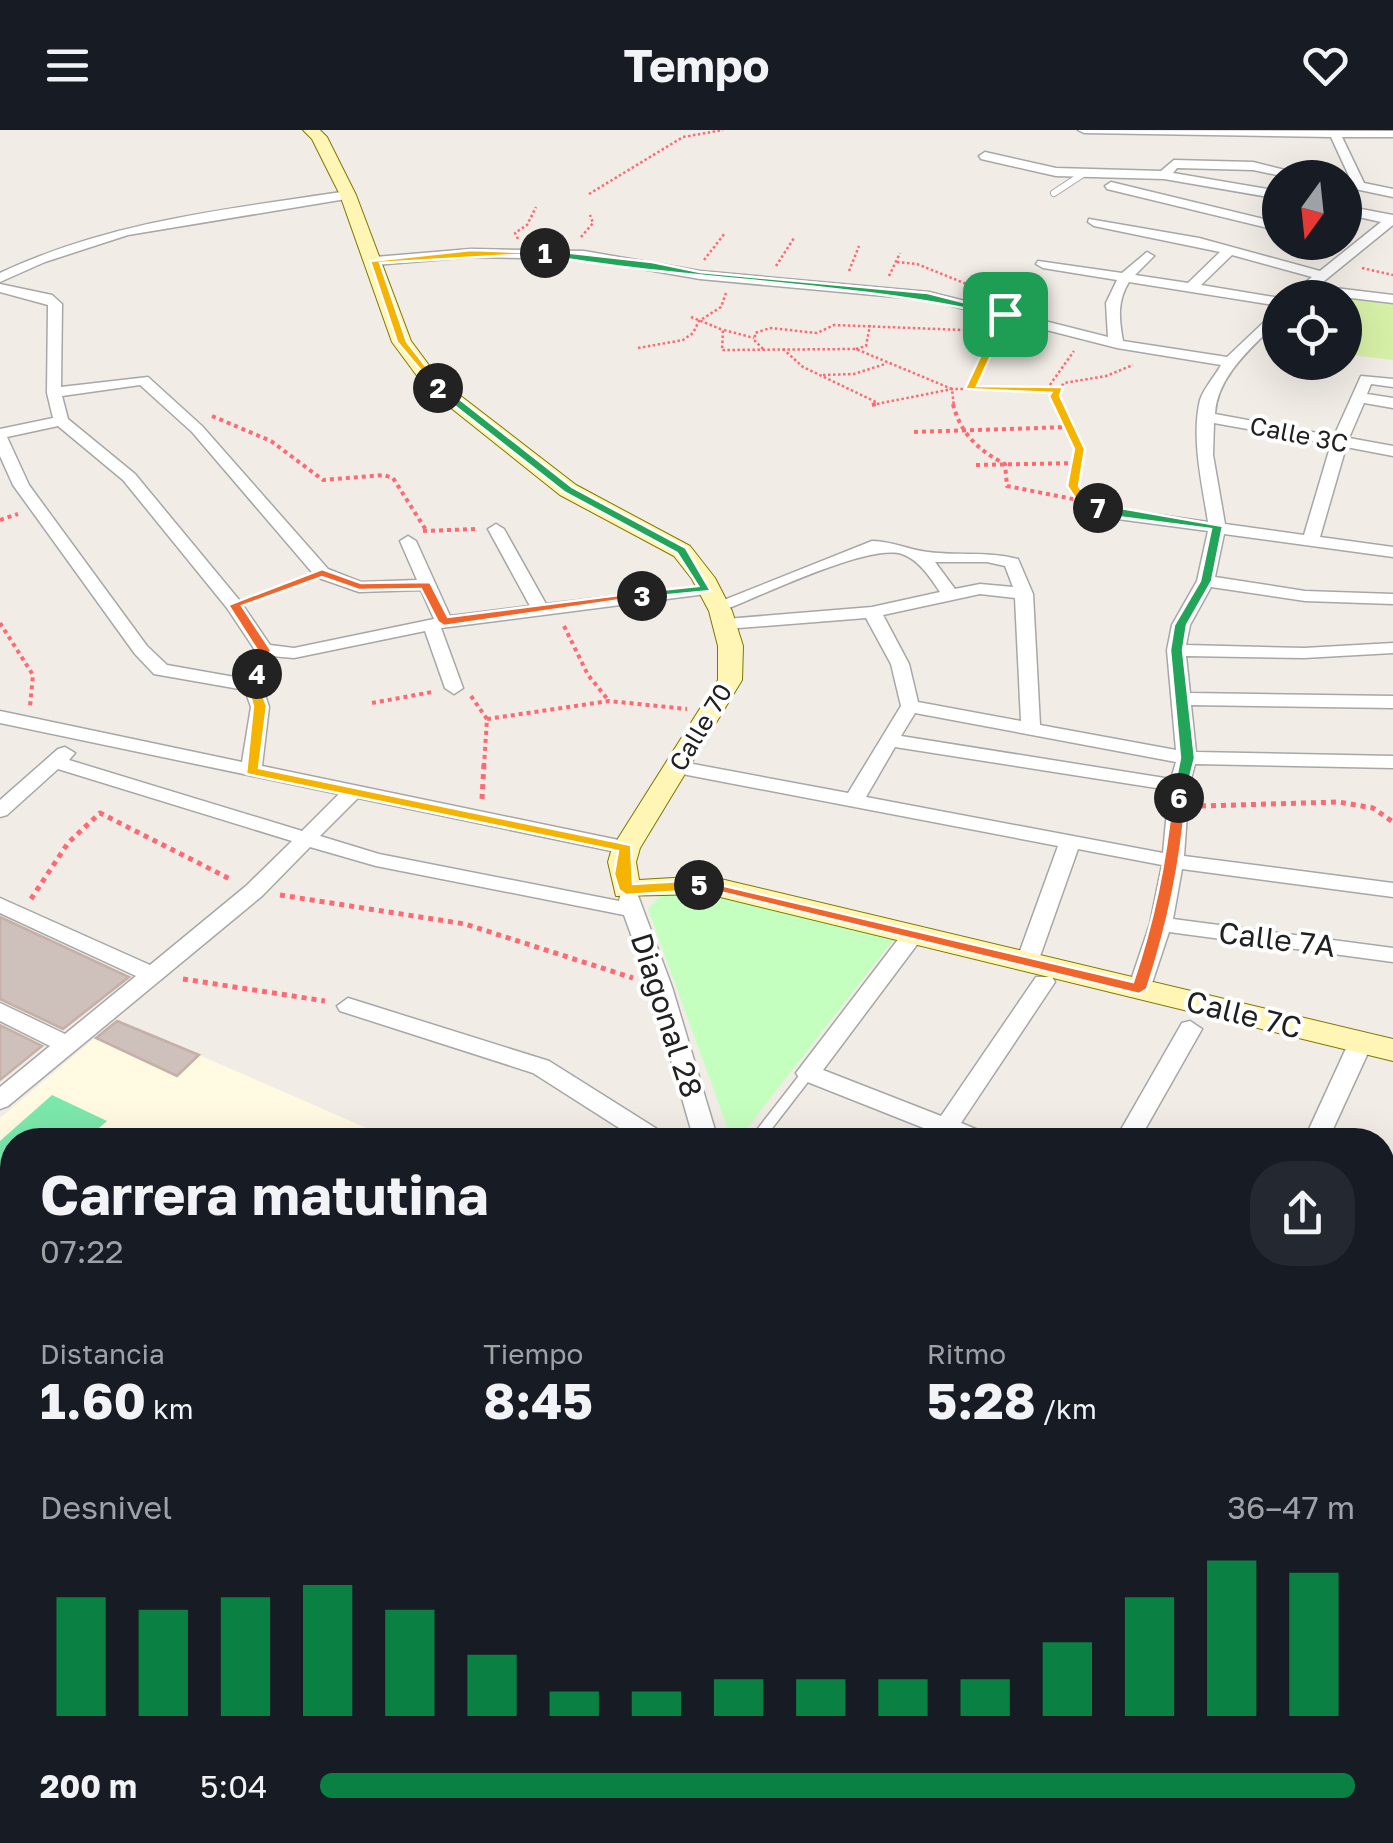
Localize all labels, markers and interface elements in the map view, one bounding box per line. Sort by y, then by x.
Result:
icon: menu [40,38,95,93]
text: Tempo [623,38,770,92]
icon: heart [1298,38,1353,93]
north arrow [1262,160,1362,260]
map controls [1262,160,1362,380]
pin: 1 [520,228,570,278]
text: 1 [538,236,552,269]
pin [963,272,1048,357]
button: locate [1262,280,1362,380]
icon: arrive [978,287,1033,342]
pin: 2 [413,363,463,413]
text: 2 [429,371,447,404]
street label: Calle 3C [1247,409,1351,459]
pin: 7 [1073,483,1123,533]
text: 7 [1090,491,1106,524]
pin: 3 [617,571,667,621]
text: 3 [633,579,651,612]
pin: 4 [232,649,282,699]
text: 4 [248,657,266,690]
street label: Calle 70 [662,678,738,776]
pin: 6 [1154,773,1204,823]
text: 6 [1170,781,1188,814]
pin: 5 [674,860,724,910]
text: 5 [690,868,708,901]
street label: Calle 7A [1217,914,1337,964]
street label: Diagonal 28 [624,928,710,1102]
street label: Calle 7C [1183,982,1305,1046]
text: Carrera matutina [40,1161,489,1227]
button: share [1250,1161,1355,1266]
text: 07:22 [40,1232,124,1270]
text: Distancia [40,1337,165,1370]
text: Tiempo [483,1337,583,1370]
text: Ritmo [927,1337,1006,1370]
text: 1.60 [40,1370,146,1430]
text: 8:45 [483,1370,593,1430]
text: 5:28 [927,1370,1036,1430]
text: km [146,1392,194,1425]
text: /km [1036,1392,1097,1425]
text: Desnivel [40,1488,172,1526]
text: 36–47 m [1227,1488,1355,1526]
text: 200 m [40,1767,137,1805]
text: 5:04 [200,1767,268,1805]

